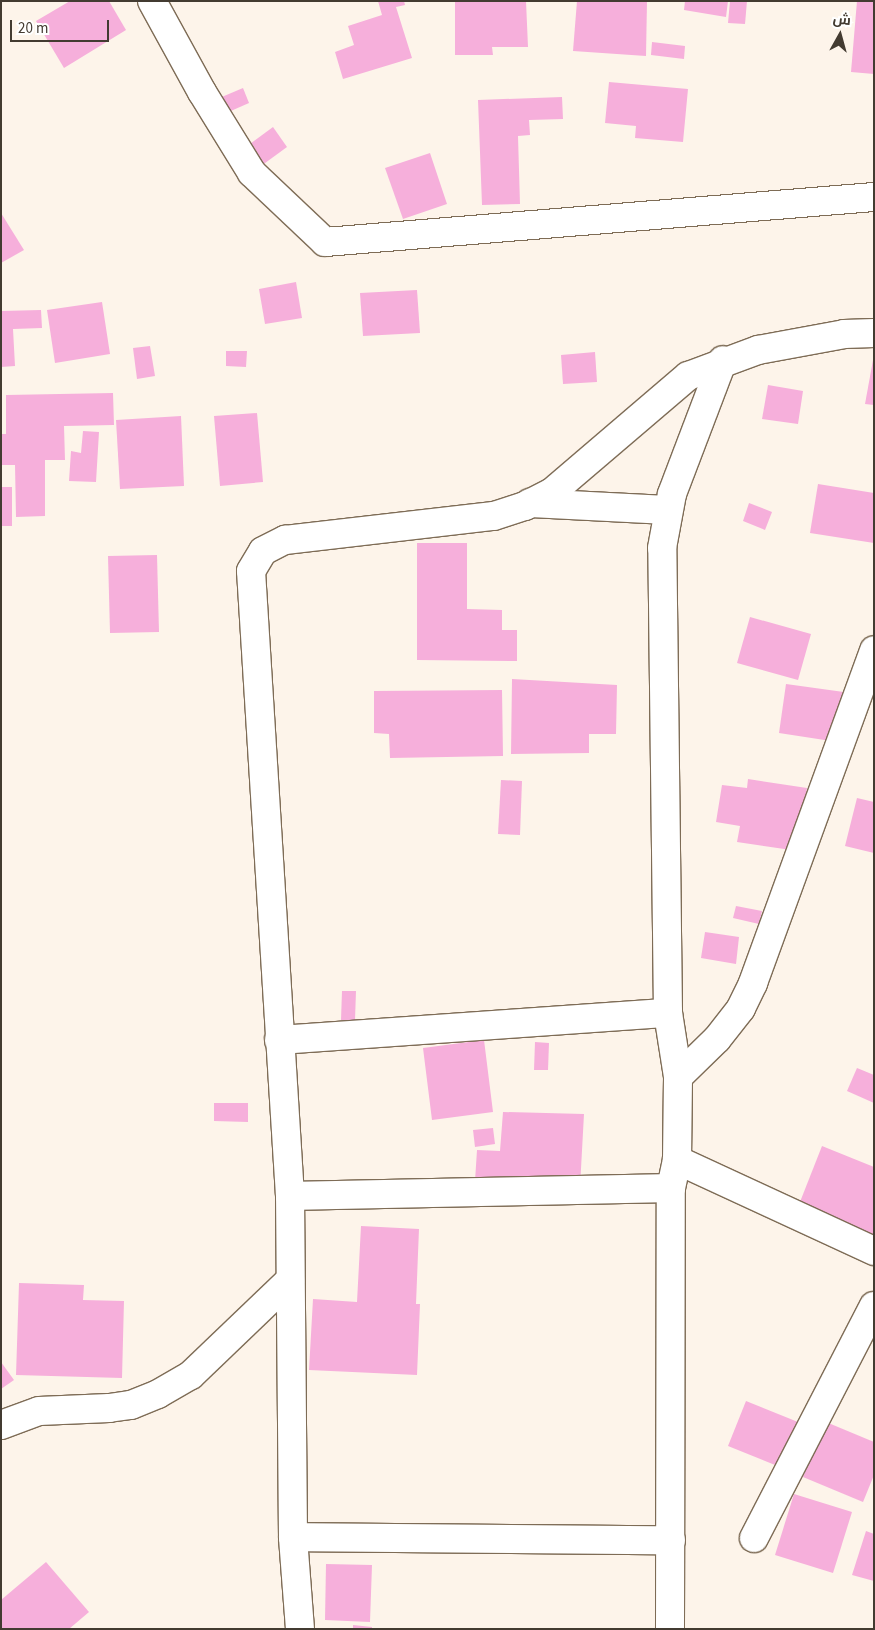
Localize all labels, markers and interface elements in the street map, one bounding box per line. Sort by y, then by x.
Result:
text: ش [832,9,852,31]
scale bar [12,10,111,42]
north arrow [815,10,865,60]
text: 20 m [18,18,48,39]

